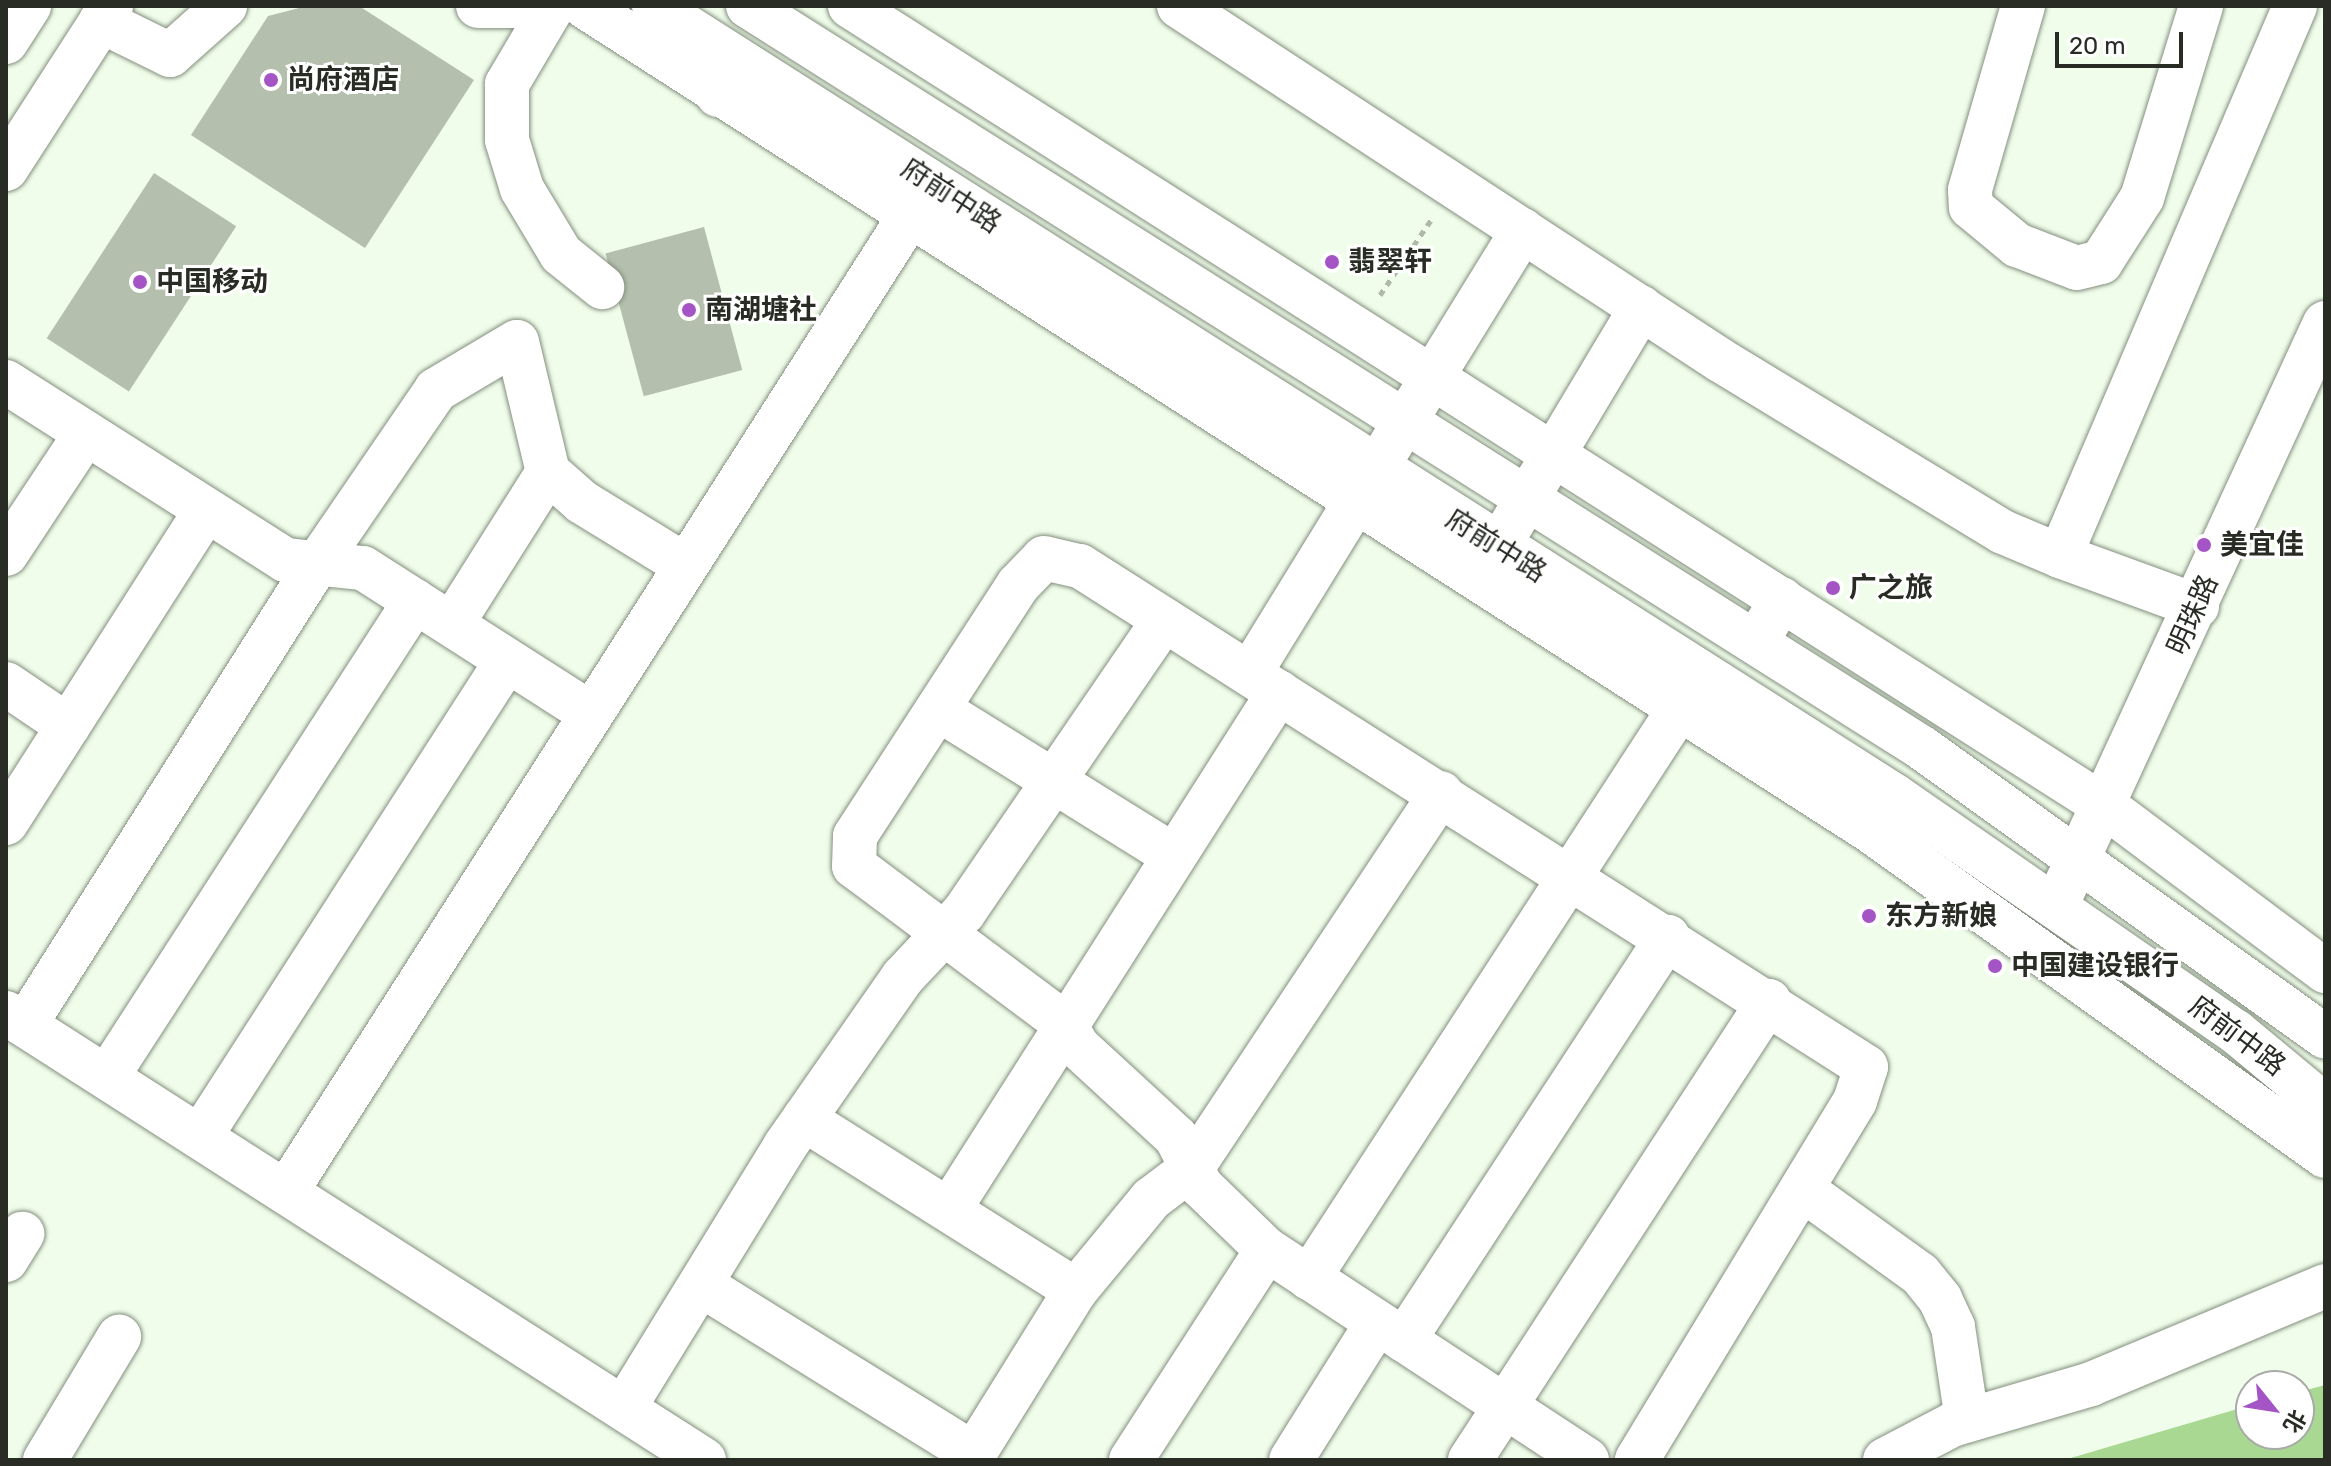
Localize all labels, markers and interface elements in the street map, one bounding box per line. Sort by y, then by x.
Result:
scale bar [2059,16,2187,66]
text: 20 m [2069,32,2126,60]
place label: 尚府酒店 [287,63,399,97]
marker: 尚府酒店 [262,71,280,89]
street label: 府前中路 [895,151,1007,241]
place label: 翡翠轩 [1348,245,1432,279]
marker: 翡翠轩 [1323,253,1341,271]
place label: 中国移动 [156,265,268,299]
marker: 中国移动 [131,273,149,291]
place label: 南湖塘社 [705,293,817,327]
marker: 南湖塘社 [680,301,698,319]
street label: 府前中路 [1440,502,1552,590]
place label: 美宜佳 [2220,528,2304,562]
marker: 美宜佳 [2195,536,2213,554]
street label: 明珠路 [2161,570,2225,660]
place label: 广之旅 [1849,571,1933,605]
marker: 广之旅 [1824,579,1842,597]
place label: 东方新娘 [1885,899,1997,933]
marker: 东方新娘 [1860,907,1878,925]
place label: 中国建设银行 [2011,949,2179,983]
marker: 中国建设银行 [1986,957,2004,975]
street label: 府前中路 [2182,989,2292,1083]
north arrow [2235,1370,2315,1450]
text: 北 [2277,1405,2312,1438]

